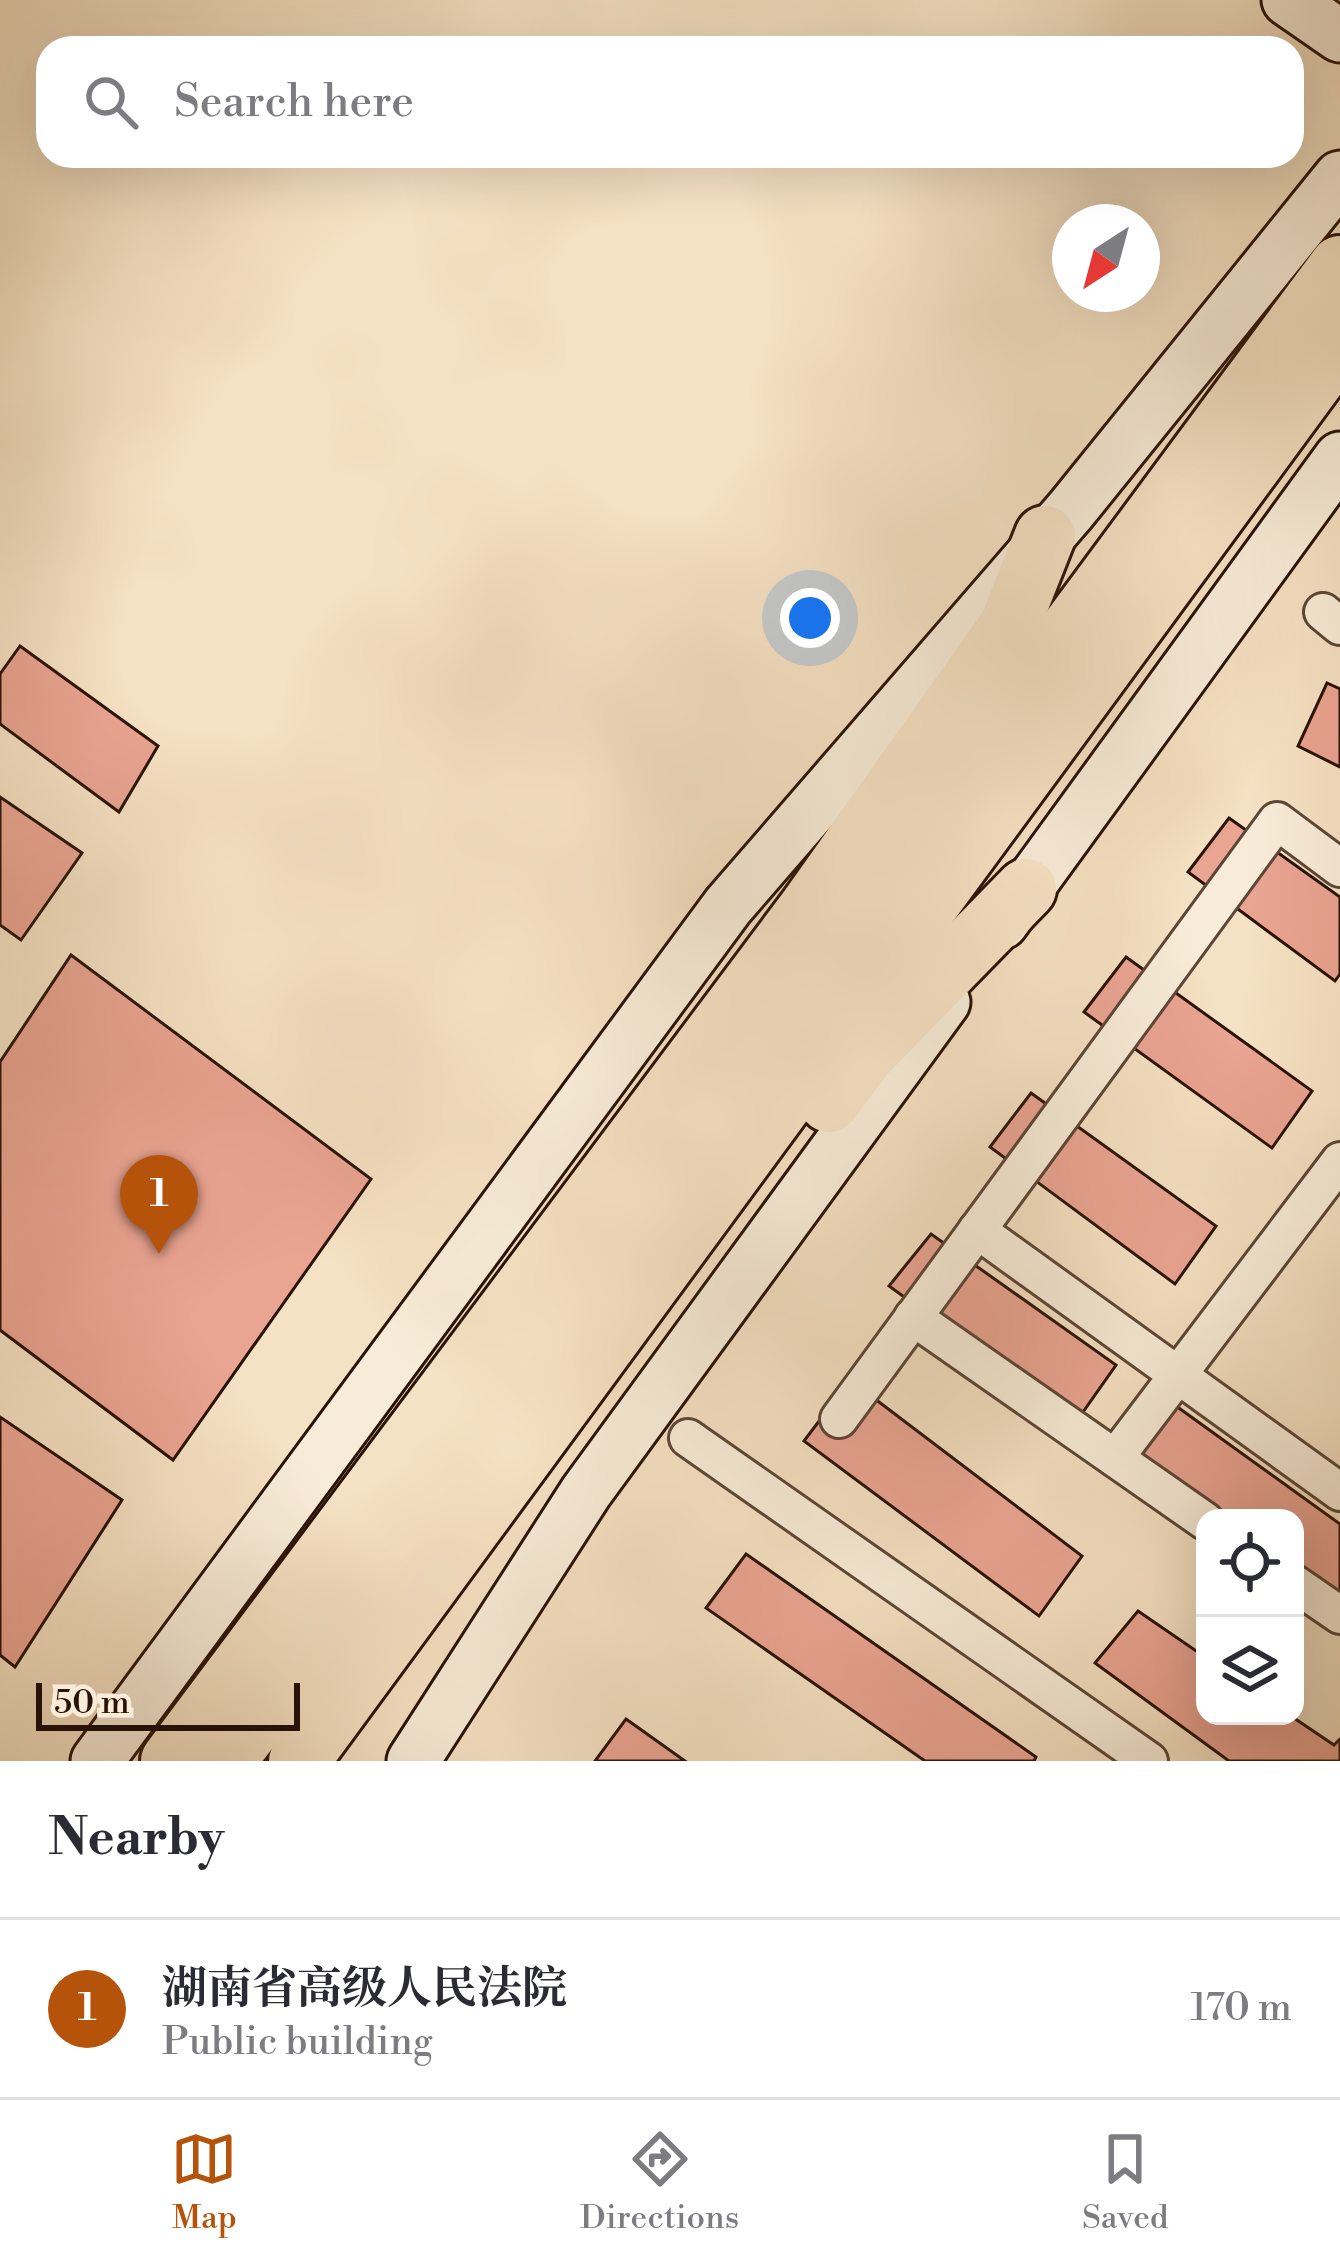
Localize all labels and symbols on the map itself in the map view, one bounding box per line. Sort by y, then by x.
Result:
north arrow [1052,204,1160,312]
your location [780,588,840,648]
pin: 1 [120,1155,198,1254]
scale bar [36,1677,300,1730]

